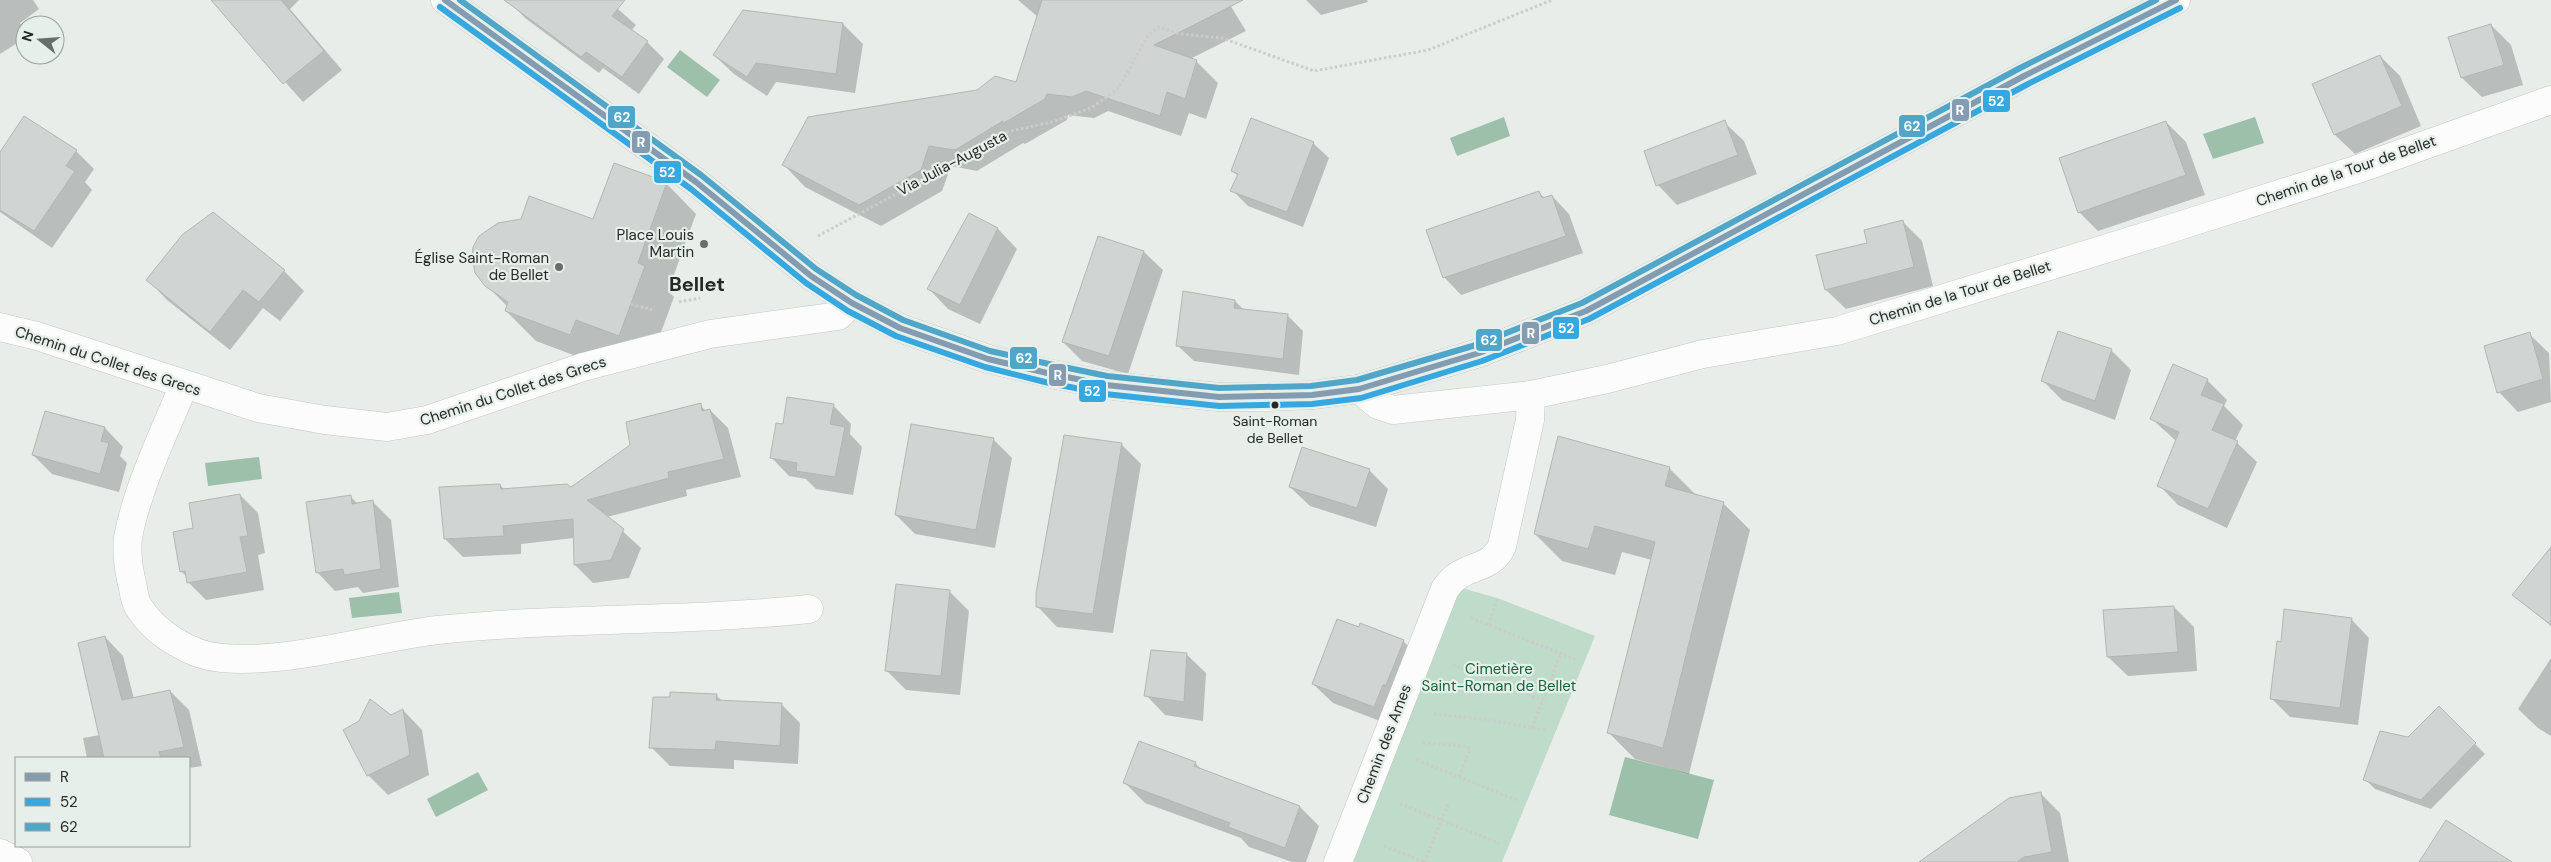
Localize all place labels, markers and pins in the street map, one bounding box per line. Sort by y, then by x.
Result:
place label: Place Louis Martin [616,225,694,262]
marker: Place Louis Martin [698,238,710,250]
place label: Église Saint-Roman de Bellet [415,248,549,285]
marker: Église Saint-Roman de Bellet [553,261,565,273]
marker: Saint-Roman de Bellet [1270,400,1280,410]
place label: Saint-Roman de Bellet [1233,412,1317,447]

